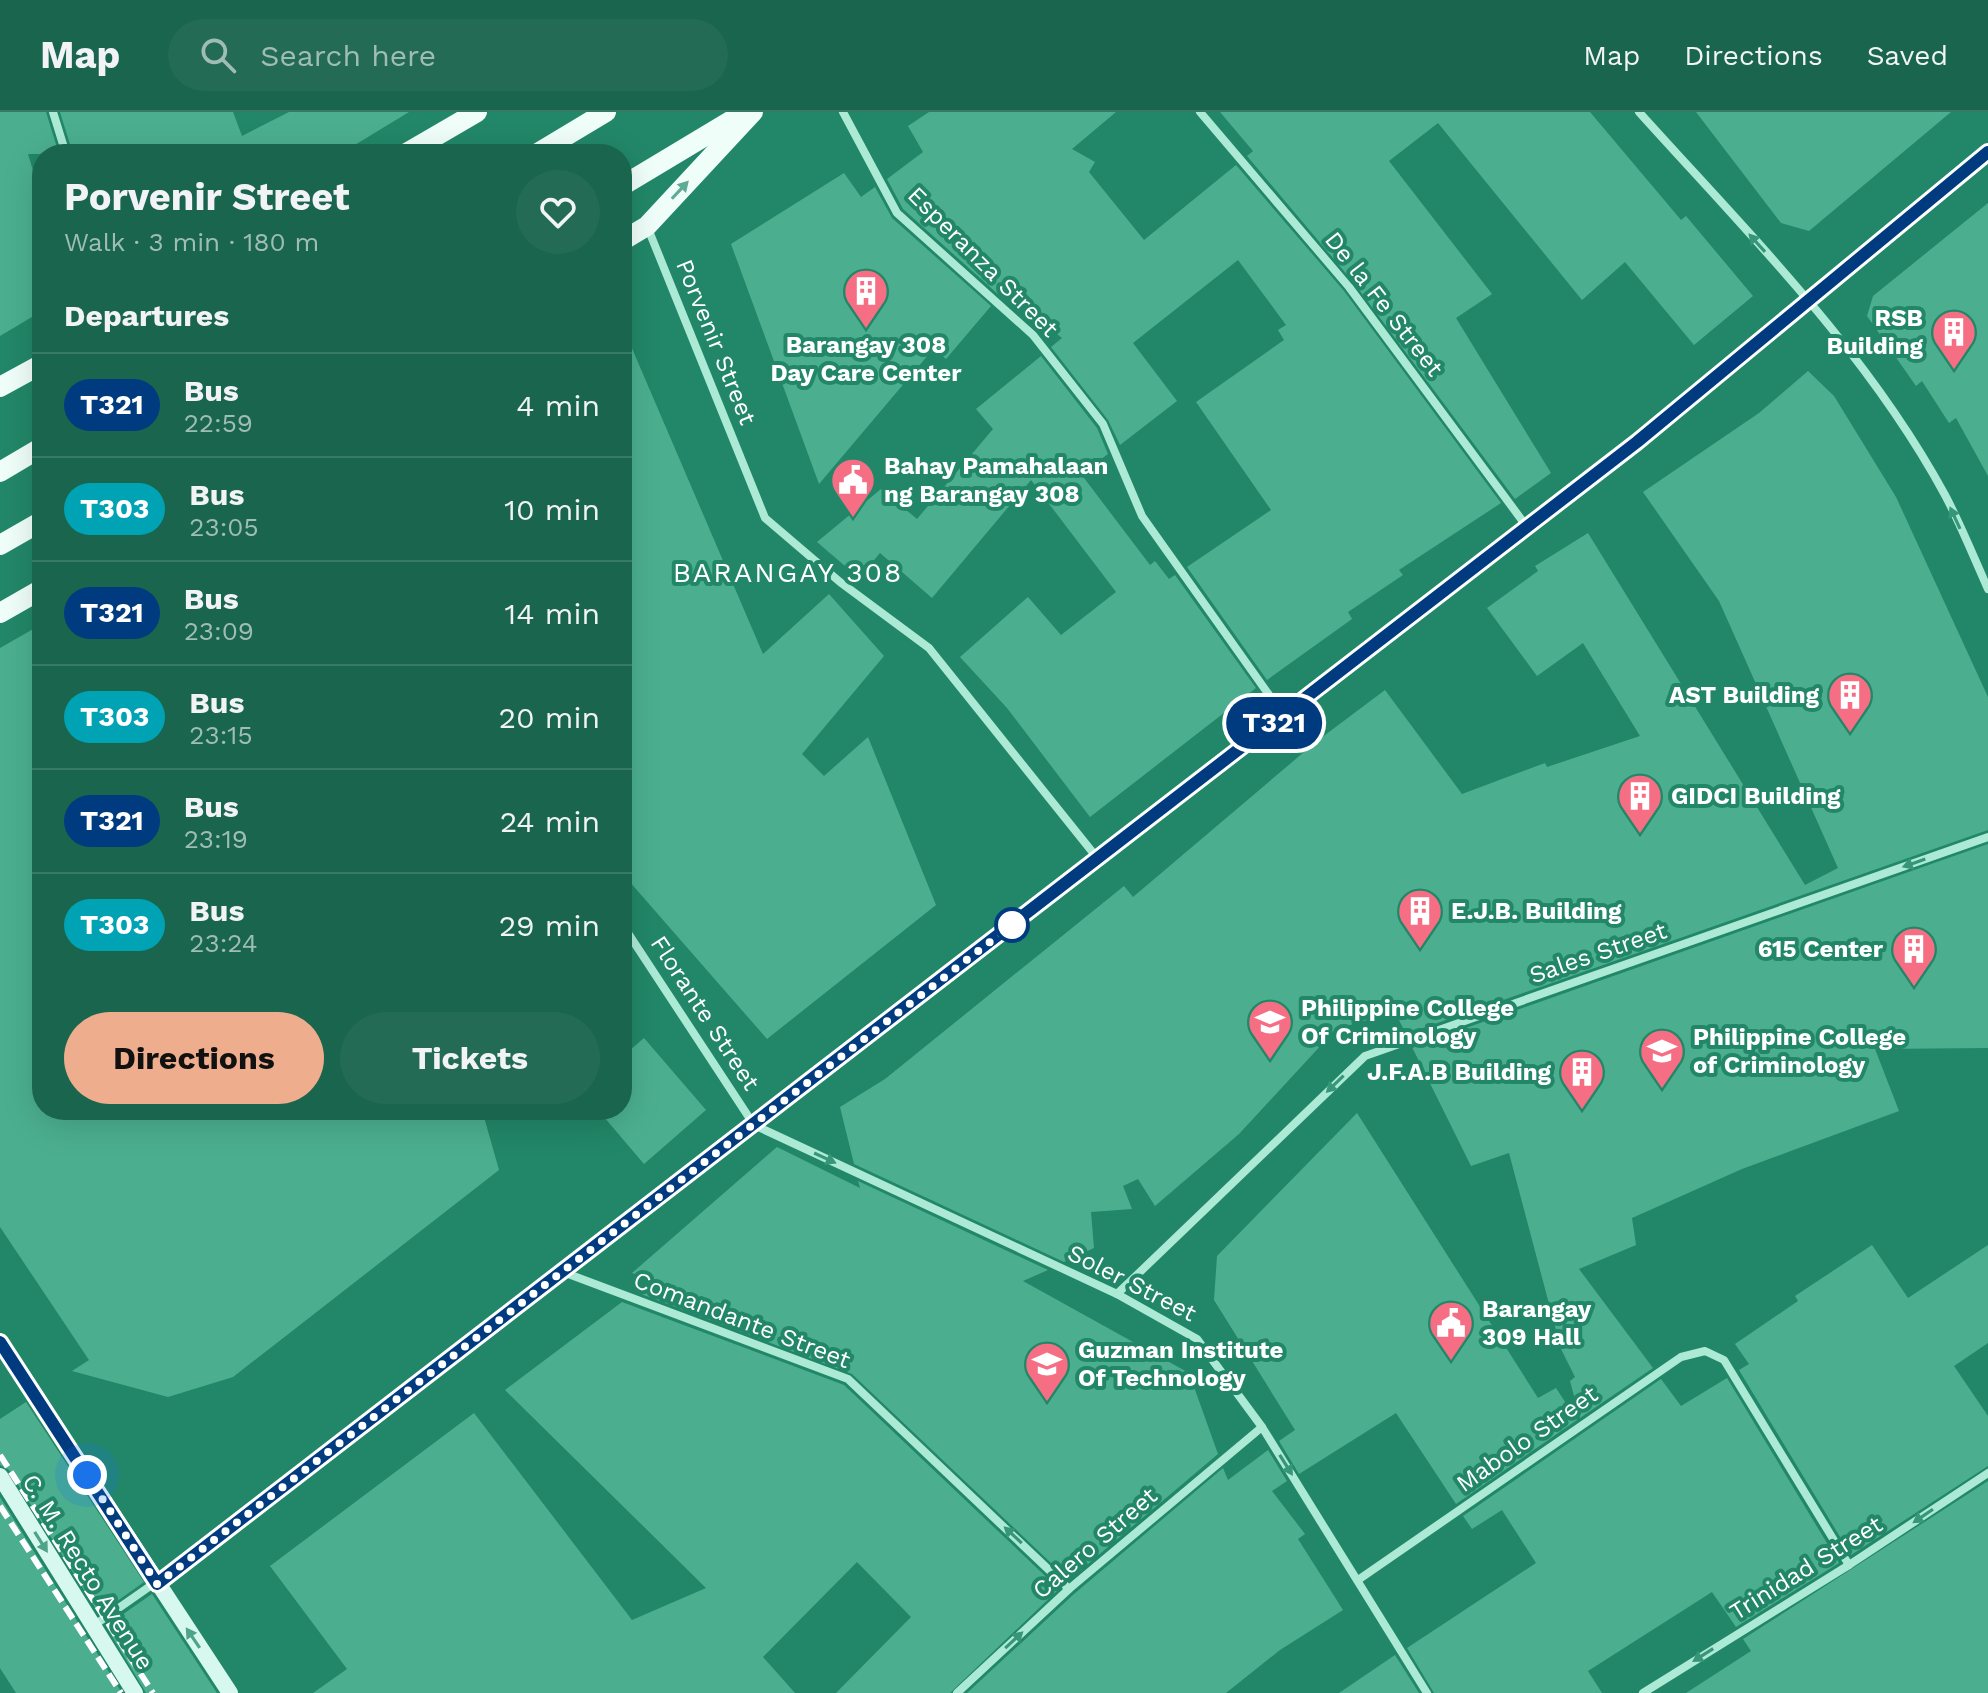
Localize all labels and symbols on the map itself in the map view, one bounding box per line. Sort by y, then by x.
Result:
one-way arrow [671,181,689,200]
street label: Esperanza Street [902,181,1064,343]
street label: De la Fe Street [1319,226,1449,382]
one-way arrow [1749,234,1767,253]
street label: Porvenir Street [670,255,762,429]
building icon: Barangay 308 Day Care Center [842,267,890,330]
place label: RSB Building [1827,304,1924,360]
building icon: RSB Building [1930,308,1978,371]
place label: Barangay 308 Day Care Center [771,331,962,387]
place label: Bahay Pamahalaan ng Barangay 308 [884,452,1109,508]
public building icon: Bahay Pamahalaan ng Barangay 308 [829,456,877,519]
one-way arrow [1949,506,1962,530]
district label: BARANGAY 308 [673,556,903,589]
building icon: AST Building [1826,671,1874,734]
place label: AST Building [1669,681,1820,709]
line badge: T321 [1218,697,1330,749]
building icon: GIDCI Building [1616,772,1664,835]
place label: GIDCI Building [1671,782,1841,810]
one-way arrow [1902,857,1926,870]
building icon: E.J.B. Building [1396,887,1444,950]
place label: E.J.B. Building [1451,897,1622,925]
unlabelled marker [995,908,1029,942]
street label: Sales Street [1526,916,1670,990]
building icon: 615 Center [1890,925,1938,988]
street label: Florante Street [645,931,765,1095]
place label: 615 Center [1758,935,1884,963]
place label: Philippine College Of Criminology [1301,994,1514,1050]
school or university icon: Philippine College Of Criminology [1246,998,1294,1061]
place label: Philippine College of Criminology [1693,1023,1906,1079]
school or university icon: Philippine College of Criminology [1638,1027,1686,1090]
building icon: J.F.A.B Building [1558,1048,1606,1111]
place label: J.F.A.B Building [1367,1058,1552,1086]
one-way arrow [1326,1075,1345,1093]
one-way arrow [813,1151,836,1165]
street label: Soler Street [1063,1239,1201,1327]
street label: Comandante Street [630,1266,854,1374]
place label: Barangay 309 Hall [1482,1295,1592,1351]
public building icon: Barangay 309 Hall [1427,1299,1475,1362]
place label: Guzman Institute Of Technology [1078,1336,1283,1392]
school or university icon: Guzman Institute Of Technology [1023,1340,1071,1403]
street label: Mabolo Street [1451,1380,1603,1498]
one-way arrow [1278,1454,1292,1476]
your location [67,1455,107,1495]
street label: C. M. Recto Avenue [16,1469,160,1675]
street label: Calero Street [1027,1481,1163,1605]
one-way arrow [1912,1508,1934,1523]
street label: Trinidad Street [1725,1510,1887,1626]
one-way arrow [1004,1527,1023,1545]
one-way arrow [34,1531,48,1553]
one-way arrow [186,1628,201,1649]
one-way arrow [1004,1631,1023,1650]
one-way arrow [1693,1648,1714,1663]

